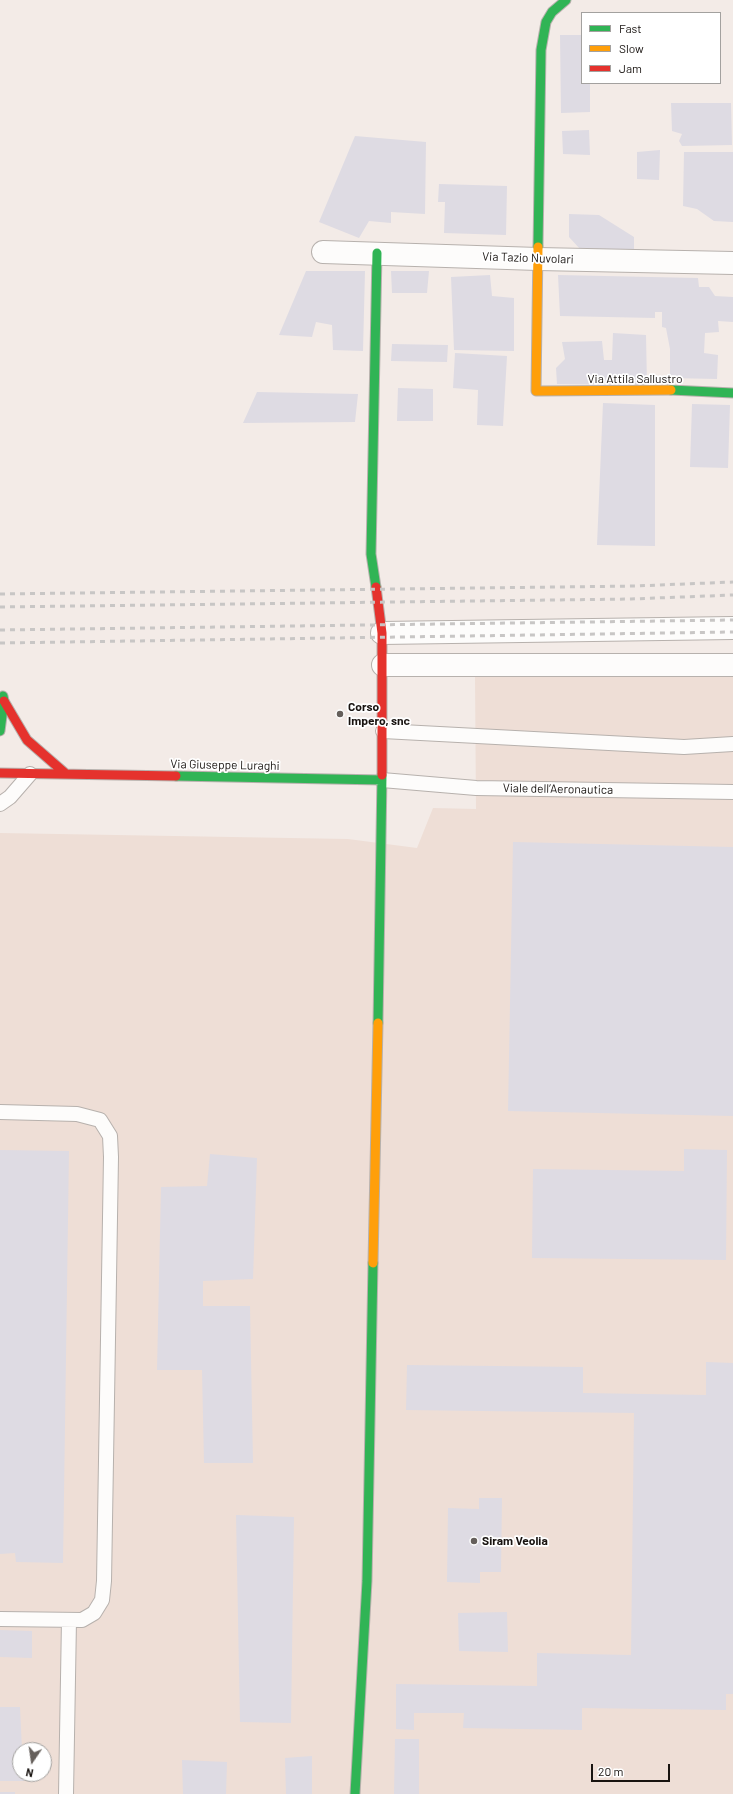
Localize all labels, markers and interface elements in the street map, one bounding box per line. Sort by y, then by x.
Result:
legend [581,12,721,84]
text: Fast [619,21,642,35]
text: Slow [619,41,644,55]
text: Jam [619,61,642,75]
street label: Via Tazio Nuvolari [482,249,574,267]
street label: Via Attila Sallustro [588,372,682,386]
place label: Corso Impero, snc [348,700,410,728]
marker: Corso Impero, snc [335,709,345,719]
street label: Via Giuseppe Luraghi [170,757,280,773]
street label: Viale dell’Aeronautica [503,781,613,797]
place label: Siram Veolia [482,1534,548,1548]
marker: Siram Veolia [469,1536,479,1546]
north arrow [12,1742,52,1782]
scale bar [593,1756,672,1782]
text: 20 m [598,1764,624,1778]
text: N [24,1766,34,1780]

